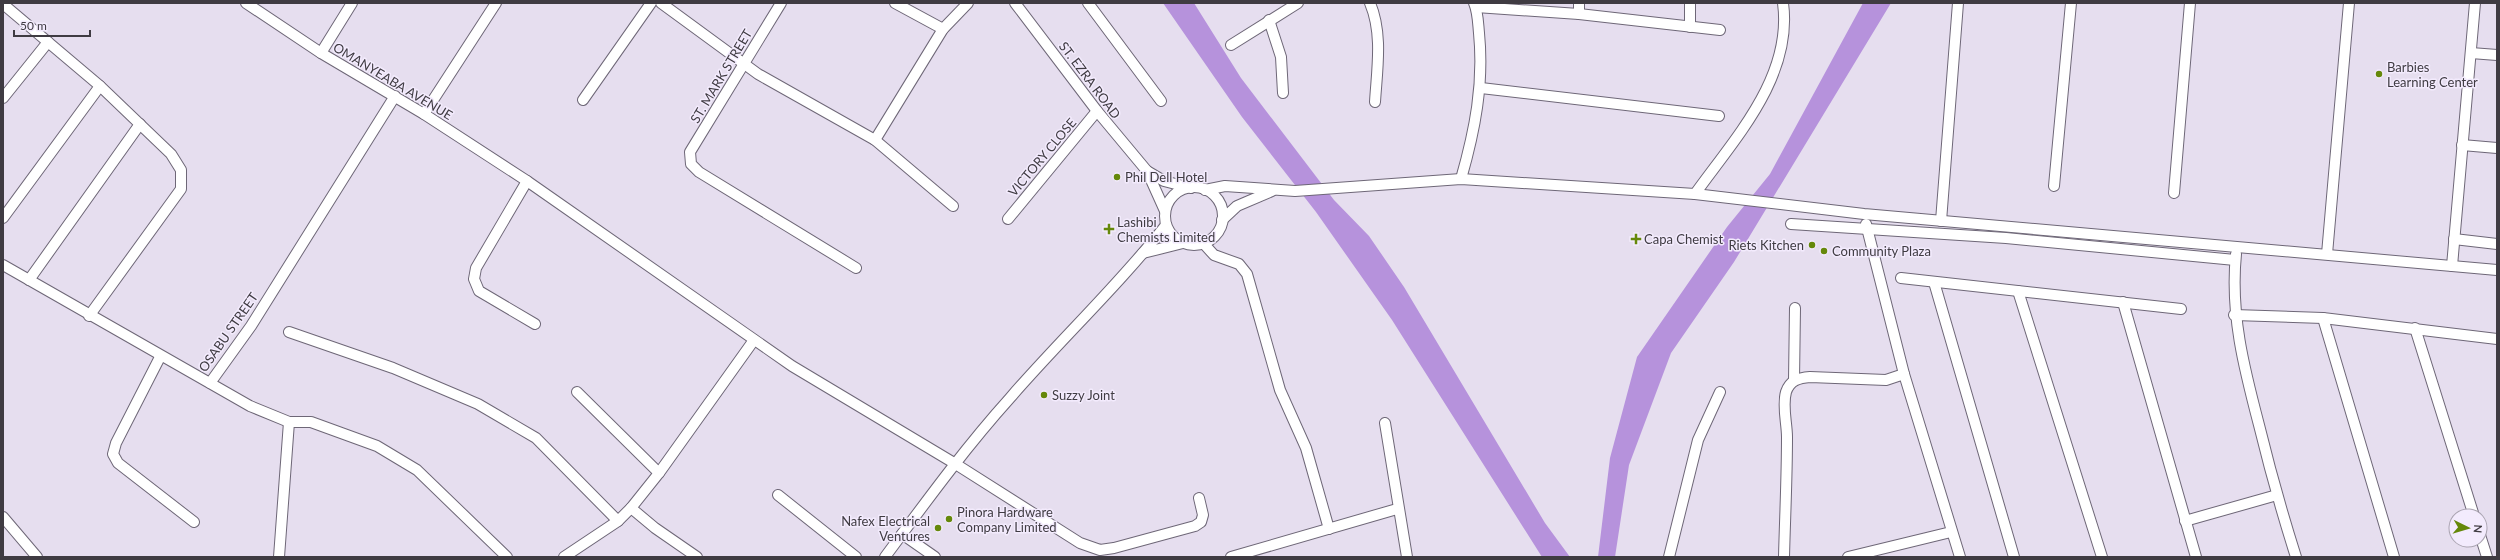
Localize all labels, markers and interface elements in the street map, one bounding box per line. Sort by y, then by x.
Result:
scale bar [14,12,90,38]
text: 50 m [20,18,47,33]
street label: ST. MARK STREET [687,26,756,126]
street label: ST. EZRA ROAD [1056,38,1124,122]
street label: OMANYEABA AVENUE [330,39,456,123]
place label: Barbies Learning Center [2387,59,2478,90]
marker: Barbies Learning Center [2374,69,2384,79]
street label: VICTORY CLOSE [1005,115,1079,199]
place label: Phil Dell Hotel [1125,169,1207,185]
marker: Phil Dell Hotel [1112,172,1122,182]
place label: Lashibi Chemists Limited [1117,214,1215,245]
marker: Lashibi Chemists Limited [1104,224,1114,234]
place label: Capa Chemist [1644,231,1723,247]
marker: Capa Chemist [1631,234,1641,244]
place label: Riets Kitchen [1728,237,1804,253]
marker: Riets Kitchen [1807,240,1817,250]
place label: Community Plaza [1832,243,1931,259]
marker: Community Plaza [1819,246,1829,256]
street label: OSABU STREET [195,289,261,375]
place label: Suzzy Joint [1052,387,1115,403]
marker: Suzzy Joint [1039,390,1049,400]
place label: Pinora Hardware Company Limited [957,504,1057,535]
north arrow [2448,508,2488,548]
place label: Nafex Electrical Ventures [841,513,930,544]
marker: Pinora Hardware Company Limited [944,514,954,524]
marker: Nafex Electrical Ventures [933,523,943,533]
text: N [2472,524,2485,534]

